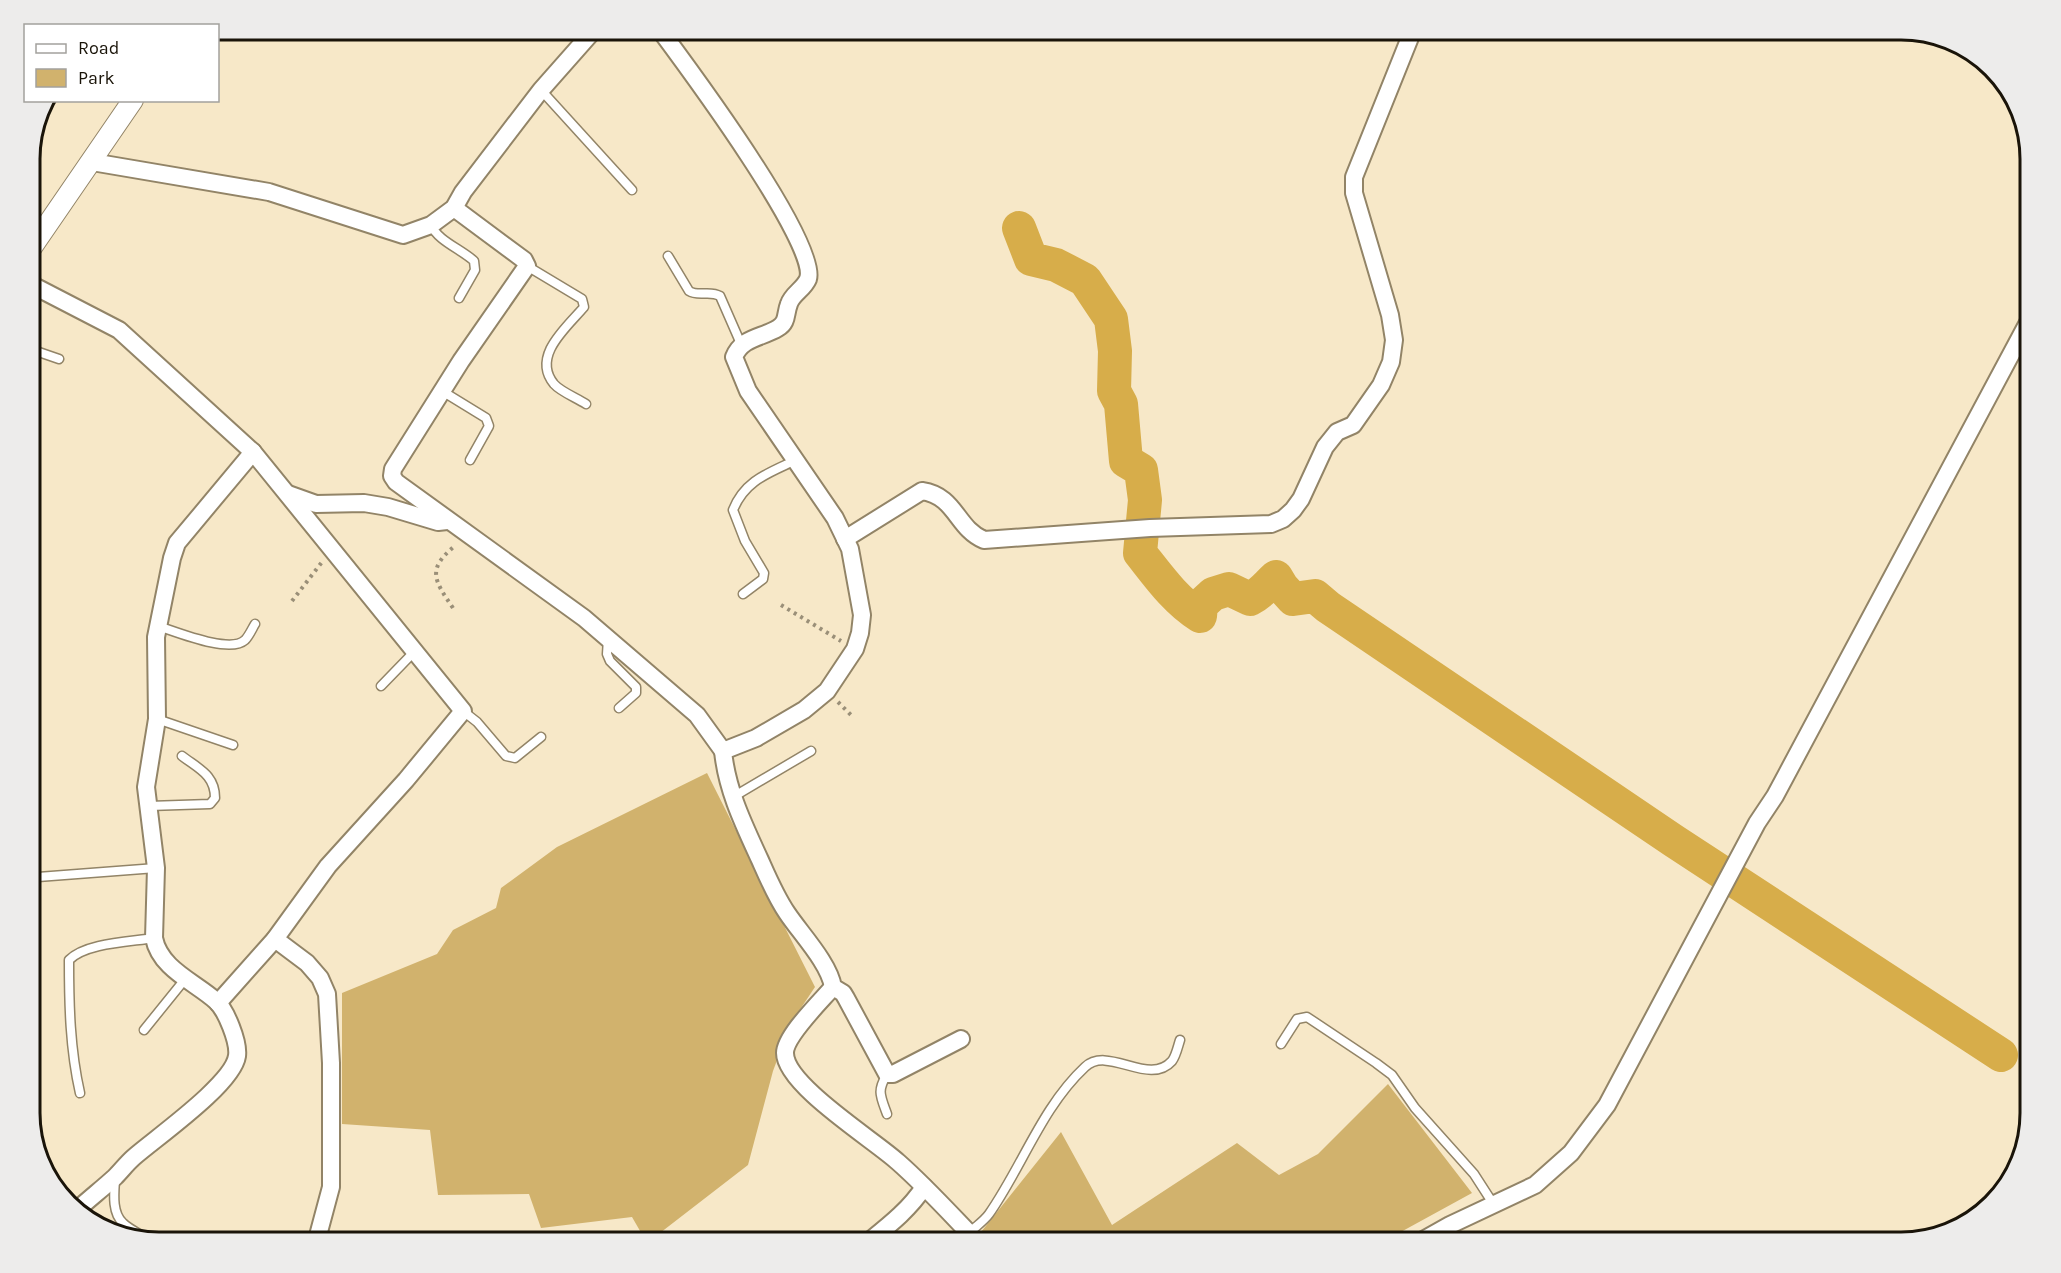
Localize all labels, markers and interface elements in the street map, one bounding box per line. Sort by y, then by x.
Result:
legend [24,24,219,102]
text: Road [78,37,119,59]
text: Park [78,67,115,89]

